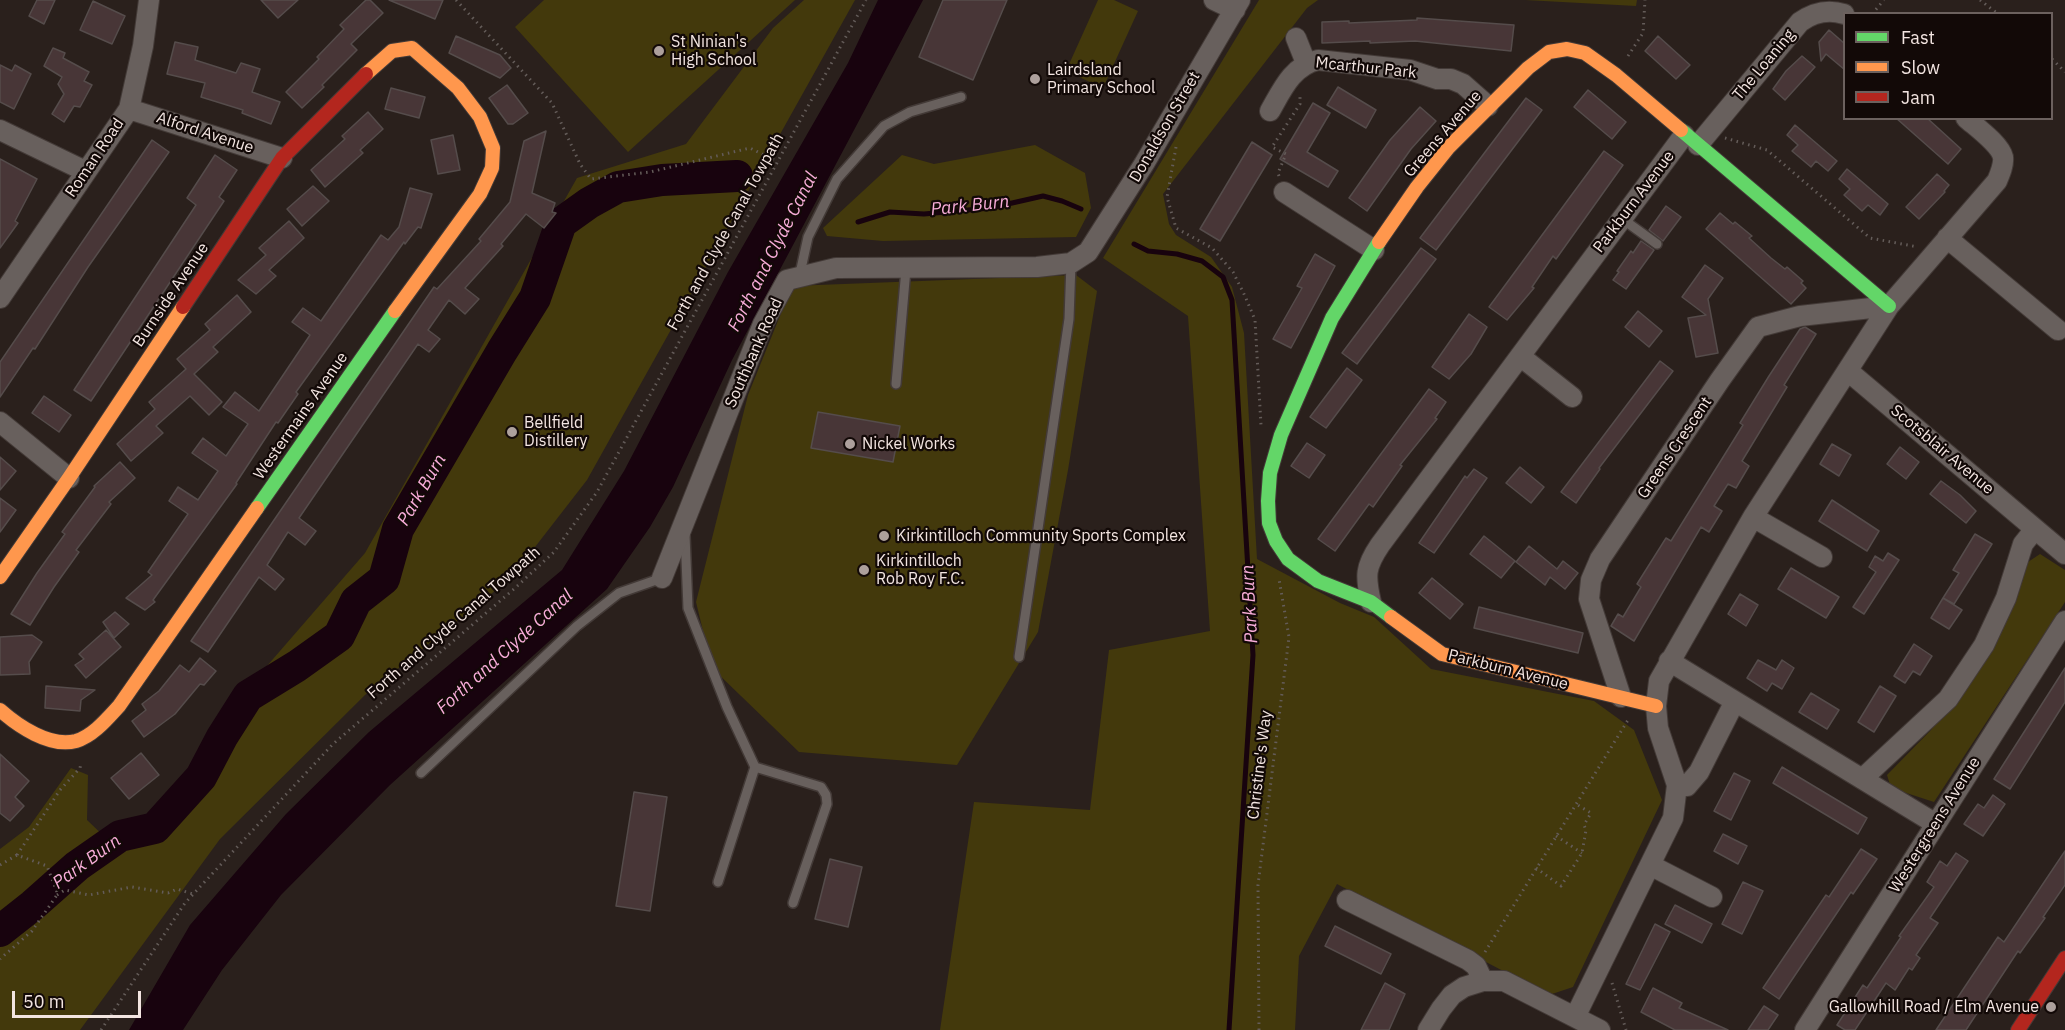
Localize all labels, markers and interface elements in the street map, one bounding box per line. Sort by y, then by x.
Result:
legend [1843,12,2053,120]
street label: The Loaning [1729,26,1799,104]
text: Fast [1901,26,1935,49]
place label: St Ninian's High School [671,32,756,70]
marker: St Ninian's High School [652,44,666,58]
street label: Mcarthur Park [1315,53,1417,83]
text: Slow [1901,56,1940,79]
place label: Lairdsland Primary School [1047,60,1155,98]
street label: Donaldson Street [1126,68,1204,186]
marker: Lairdsland Primary School [1028,72,1042,86]
text: Jam [1901,86,1936,109]
street label: Greens Avenue [1400,87,1486,181]
street label: Alford Avenue [154,108,256,158]
street label: Roman Road [62,115,128,201]
street label: Forth and Clyde Canal Towpath [664,130,788,334]
street label: Parkburn Avenue [1589,147,1679,257]
water label: Forth and Clyde Canal [723,169,823,335]
water label: Park Burn [930,191,1010,221]
street label: Burnside Avenue [129,239,213,351]
street label: Southbank Road [721,295,787,411]
street label: Westermains Avenue [250,349,352,483]
street label: Greens Crescent [1634,393,1716,503]
street label: Scotsblair Avenue [1886,401,1998,499]
place label: Bellfield Distillery [524,413,587,451]
marker: Bellfield Distillery [505,425,519,439]
place label: Nickel Works [862,434,955,454]
marker: Nickel Works [843,437,857,451]
water label: Park Burn [393,450,451,530]
place label: Kirkintilloch Community Sports Complex [896,526,1186,546]
marker: Kirkintilloch Community Sports Complex [877,529,891,543]
street label: Forth and Clyde Canal Towpath [364,543,544,703]
place label: Kirkintilloch Rob Roy F.C. [876,551,964,589]
marker: Kirkintilloch Rob Roy F.C. [857,563,871,577]
water label: Park Burn [1237,564,1263,644]
water label: Forth and Clyde Canal [432,585,578,719]
street label: Parkburn Avenue [1446,646,1570,694]
street label: Christine's Way [1244,709,1276,821]
street label: Westergreens Avenue [1885,754,1985,896]
water label: Park Burn [49,830,125,894]
scale bar [15,979,144,1017]
text: 50 m [23,990,65,1013]
place label: Gallowhill Road / Elm Avenue [1829,997,2039,1017]
marker: Gallowhill Road / Elm Avenue [2044,1000,2058,1014]

